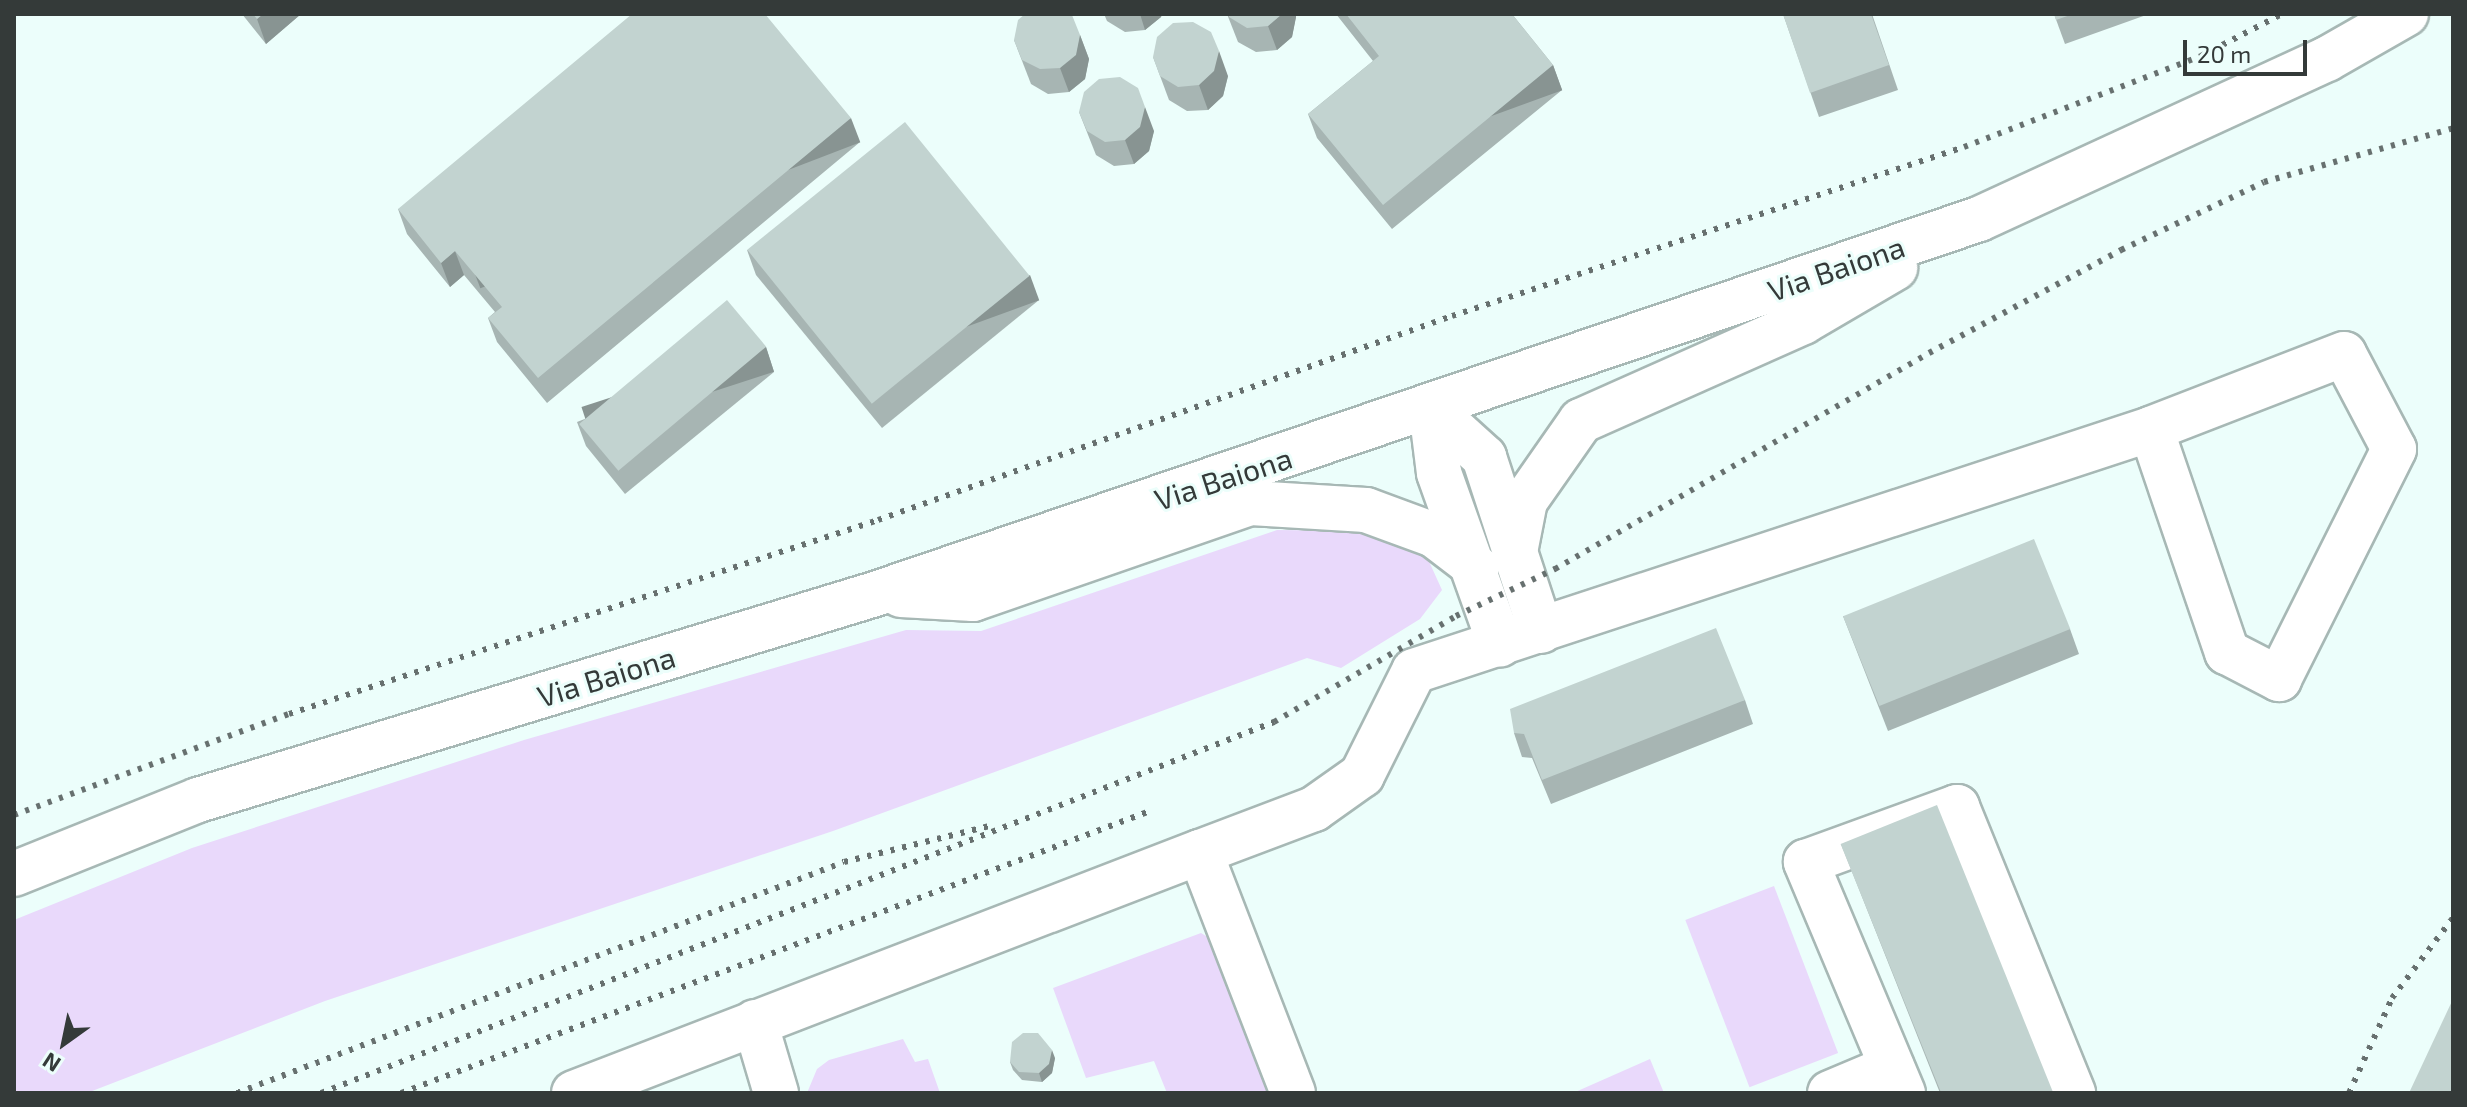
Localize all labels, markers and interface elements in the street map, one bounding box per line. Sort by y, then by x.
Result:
scale bar [2187,24,2311,74]
text: 20 m [2197,39,2251,68]
street label: Via Baiona [1763,228,1909,308]
street label: Via Baiona [1150,439,1296,517]
street label: Via Baiona [533,638,679,714]
north arrow [24,1003,104,1083]
text: N [37,1048,65,1078]

